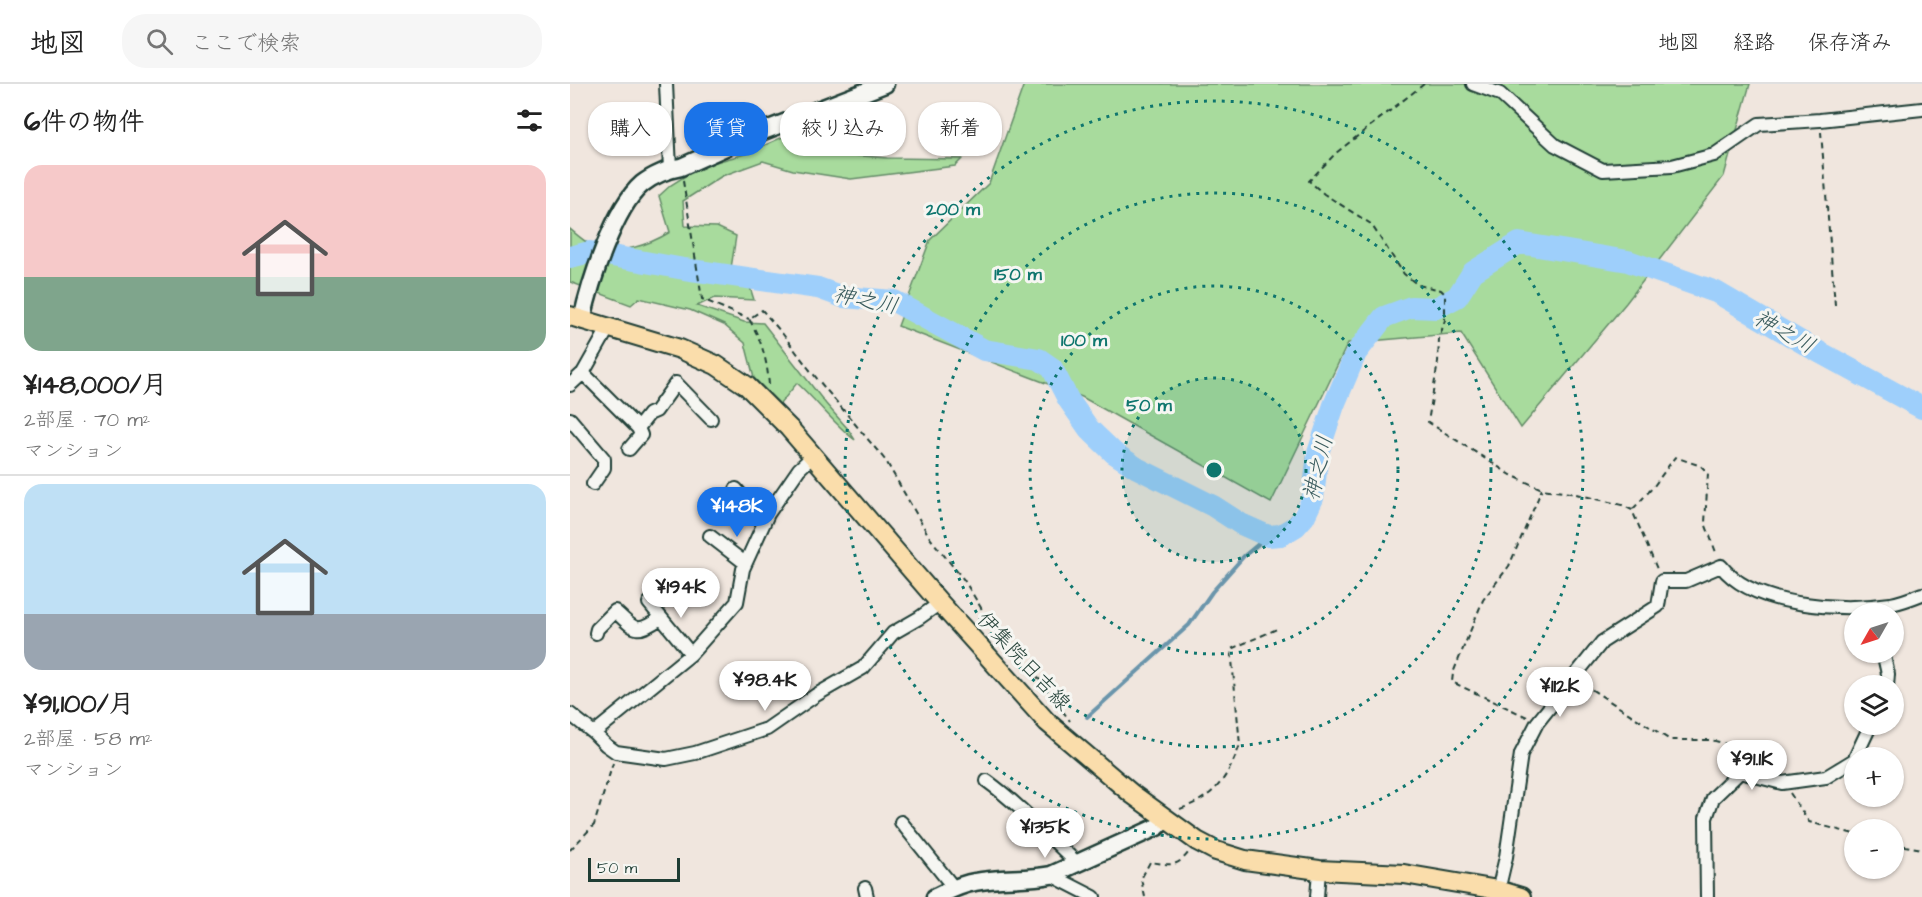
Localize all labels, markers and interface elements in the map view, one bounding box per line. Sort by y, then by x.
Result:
search box [122,14,542,68]
text: 地図 [30,24,86,63]
icon: search [143,25,176,58]
text: ここで検索 [191,28,301,59]
text: 地図 [1658,28,1700,57]
text: 経路 [1733,28,1775,57]
text: 保存済み [1808,28,1892,57]
chip: 購入 [588,102,672,156]
chip: 賃貸 [684,102,768,156]
chip: 絞り込み [780,102,906,156]
chip: 新着 [918,102,1002,156]
text: 6件の物件 [24,104,144,140]
icon: filters [513,104,546,137]
text: 200 m [925,197,981,222]
icon: home [231,204,339,312]
text: 150 m [994,262,1043,287]
water label: 神之川 [830,278,901,322]
water label: 神之川 [1748,303,1821,362]
text: 100 m [1061,328,1108,353]
text: ¥148,000/月 [24,367,167,403]
text: 50 m [1126,393,1173,418]
text: 2部屋 · 70 m² [24,406,150,434]
water label: 神之川 [1296,433,1341,504]
text: マンション [24,437,123,465]
centre of rings [1204,460,1224,480]
pin: ¥148K [695,487,779,538]
text: ¥148K [711,492,763,520]
icon: home [231,523,339,631]
pin: ¥194K [639,568,723,619]
text: ¥194K [656,573,706,601]
north arrow [1844,603,1904,663]
map controls [1844,603,1904,879]
street label: 伊集院日吉線 [970,605,1077,717]
pin: ¥98.4K [716,661,814,712]
text: ¥98.4K [733,666,797,694]
pin: ¥112K [1518,667,1602,718]
text: ¥112K [1540,672,1580,700]
button: layers [1844,675,1904,735]
text: ¥91,100/月 [24,686,135,722]
text: 2部屋 · 58 m² [24,725,152,753]
pin: ¥91.1K [1703,740,1801,791]
text: ¥91.1K [1731,745,1773,773]
button: + [1844,747,1904,807]
text: マンション [24,756,123,784]
pin: ¥135K [1003,808,1087,859]
text: ¥135K [1020,813,1070,841]
button: − [1844,819,1904,879]
scale bar [588,855,680,882]
text: 50 m [597,857,637,879]

